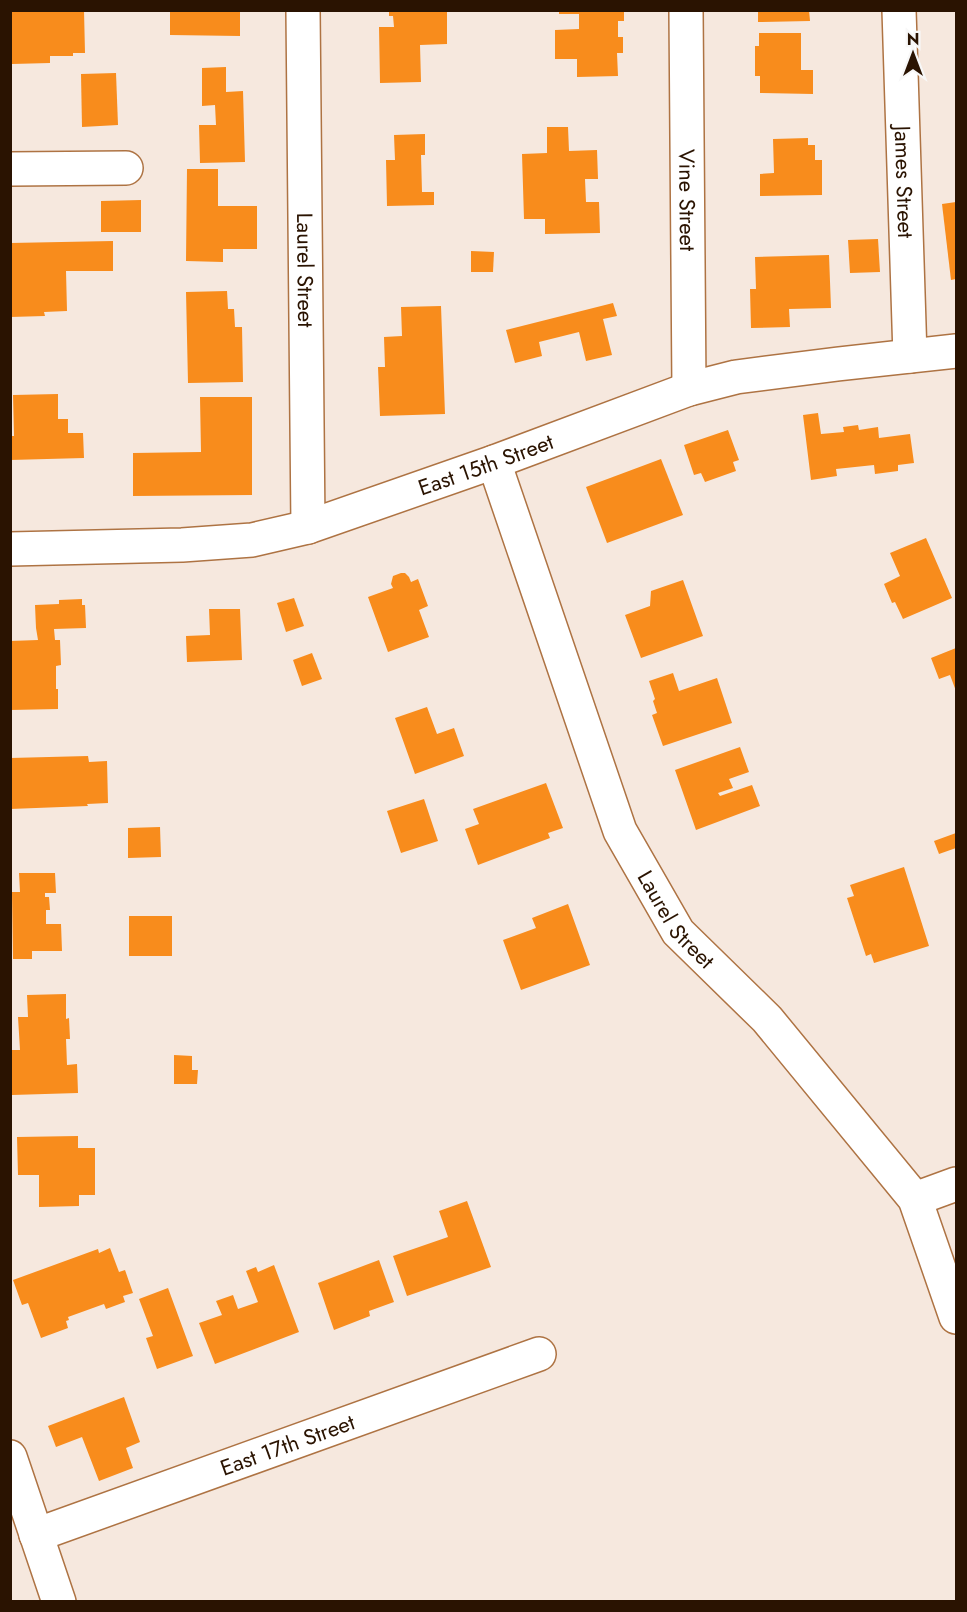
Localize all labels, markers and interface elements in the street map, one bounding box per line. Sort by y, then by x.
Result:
north arrow [883,24,943,84]
text: N [907,28,919,51]
street label: James Street [887,122,922,239]
street label: Vine Street [671,149,704,252]
street label: Laurel Street [289,212,322,328]
street label: East 15th Street [414,425,558,503]
street label: Laurel Street [630,864,723,976]
street label: East 17th Street [216,1405,360,1484]

